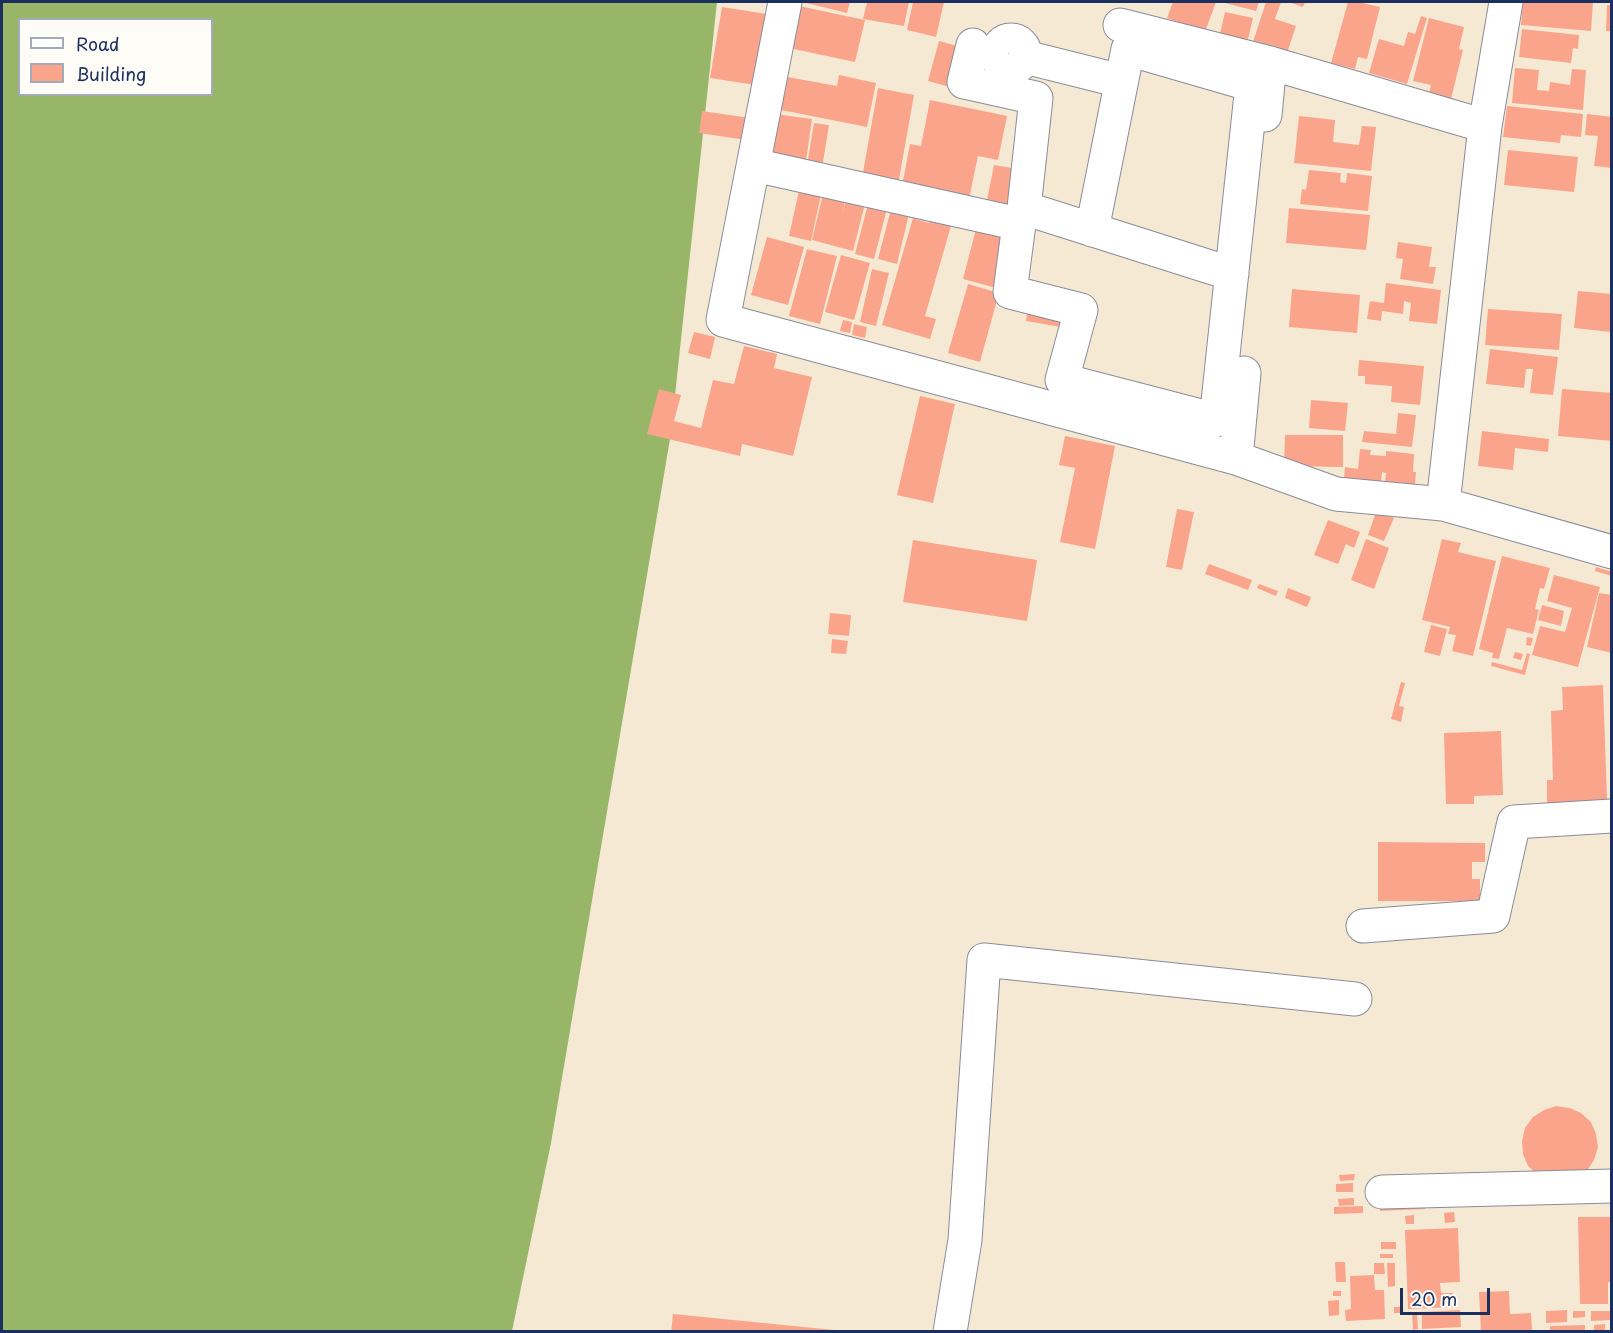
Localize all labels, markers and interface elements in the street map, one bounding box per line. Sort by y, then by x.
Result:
legend [18,18,213,96]
text: Road [76,30,120,57]
text: Building [76,60,146,87]
scale bar [1403,1276,1493,1314]
text: 20 m [1411,1285,1457,1312]

